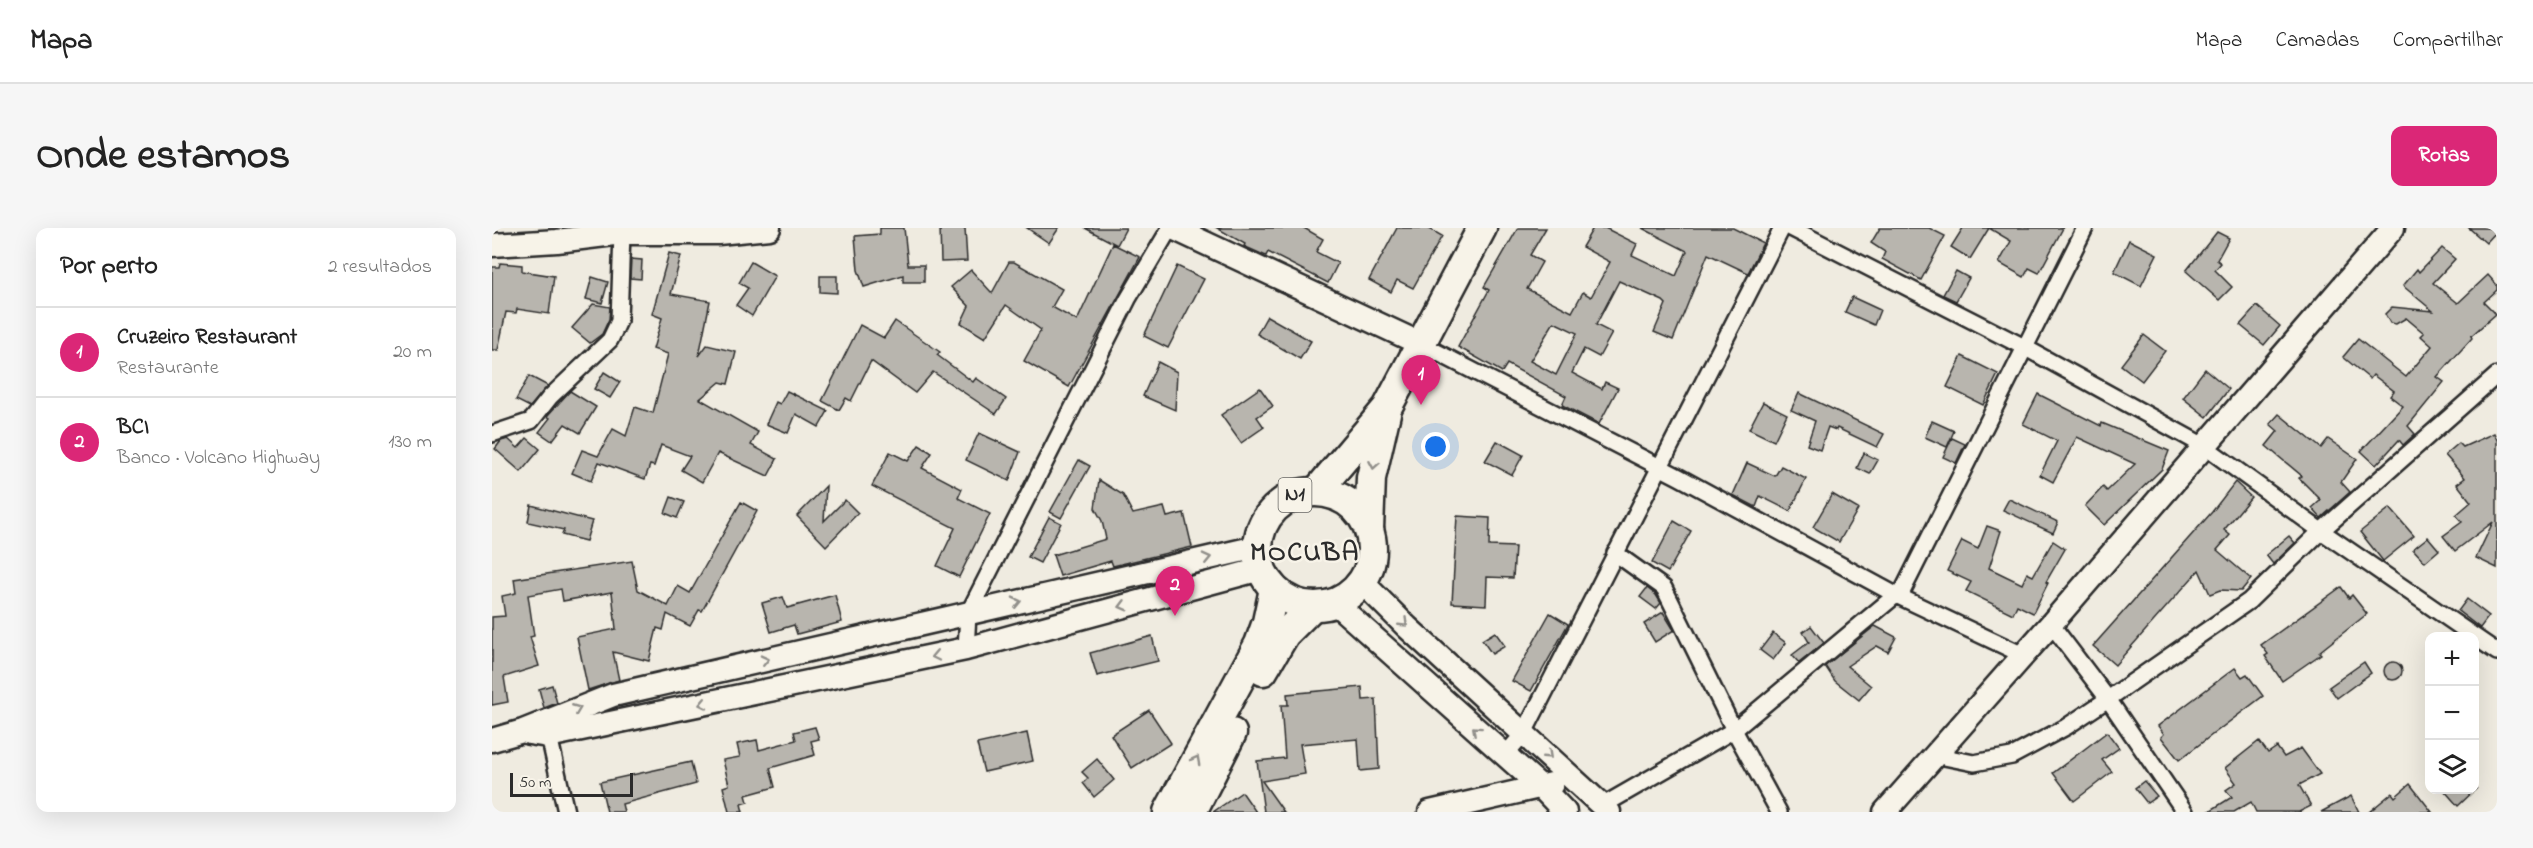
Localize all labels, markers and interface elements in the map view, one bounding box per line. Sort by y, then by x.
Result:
text: Mapa [30,21,92,62]
text: Mapa [2196,26,2242,56]
text: Camadas [2275,26,2360,56]
text: Compartilhar [2393,26,2503,56]
text: Onde estamos [36,126,290,187]
button: Rotas [2391,126,2497,186]
text: Por perto [60,248,158,286]
text: 2 resultados [328,253,432,282]
text: Cruzeiro Restaurant [117,322,297,354]
text: 1 [76,338,83,367]
text: 20 m [393,338,432,367]
text: Restaurante [117,354,219,383]
pin: 1 [1402,356,1440,405]
text: BCI [117,412,149,444]
text: 2 [75,428,84,457]
text: 130 m [388,428,432,457]
your location [1421,432,1450,461]
text: Banco · Volcano Highway [117,444,320,473]
one-way arrow [1368,459,1381,469]
road number: N1 [1278,478,1312,512]
district label: MOCUBA [1250,534,1360,573]
one-way arrow [1202,553,1212,566]
pin: 2 [1156,566,1194,616]
one-way arrow [1012,597,1022,610]
one-way arrow [1118,599,1129,611]
one-way arrow [1396,616,1407,627]
map controls [2425,632,2479,794]
button: + [2425,632,2479,686]
one-way arrow [930,648,940,661]
one-way arrow [760,655,770,668]
button: − [2425,686,2479,740]
one-way arrow [698,697,708,710]
one-way arrow [571,704,582,716]
one-way arrow [1472,726,1483,737]
button: layers [2425,740,2479,794]
one-way arrow [1541,748,1551,759]
one-way arrow [1189,756,1200,767]
scale bar [510,770,633,798]
text: 50 m [519,771,551,795]

